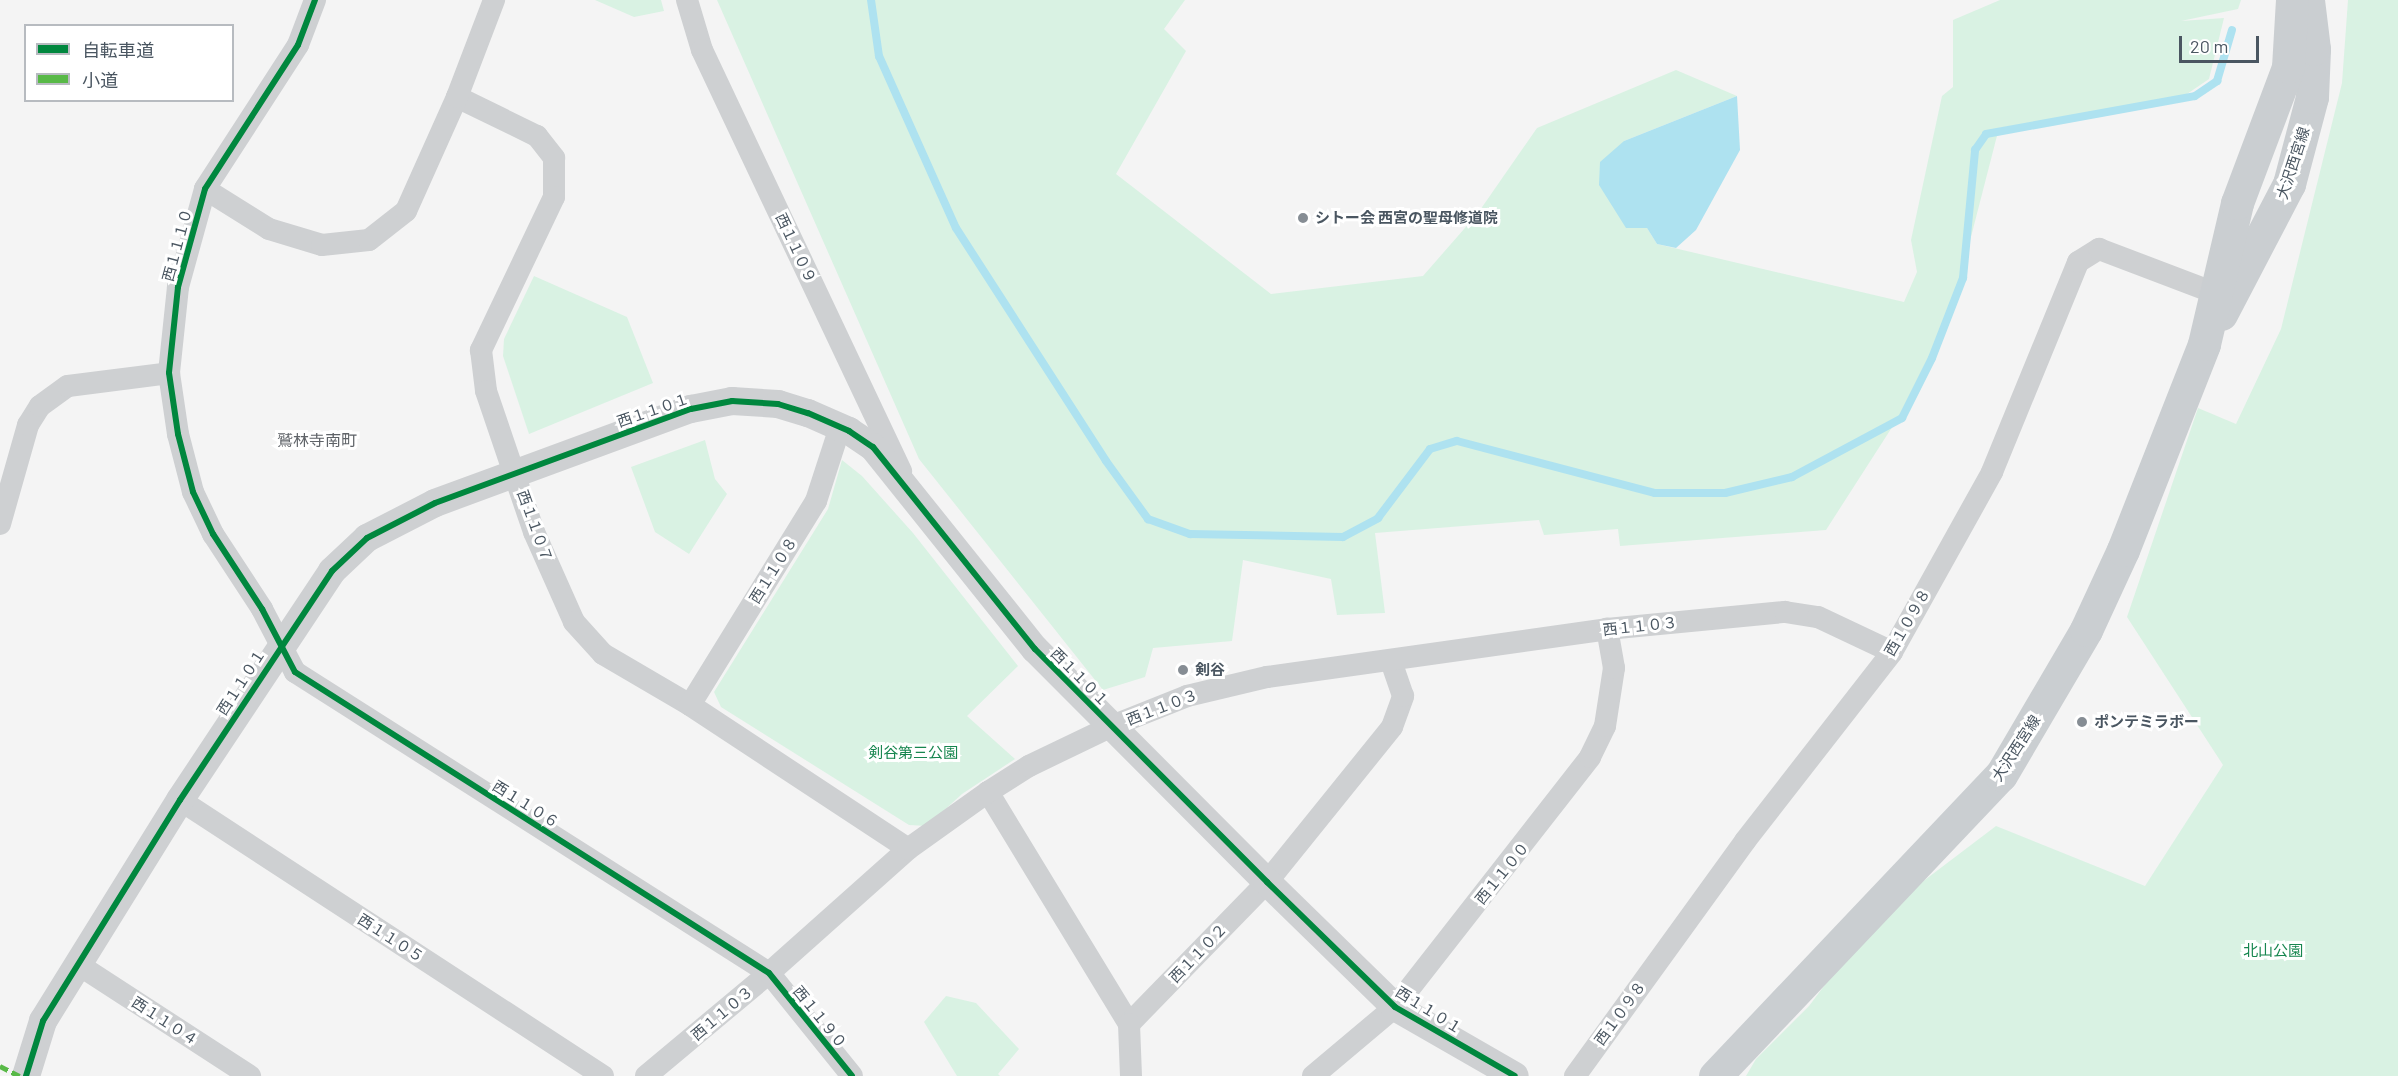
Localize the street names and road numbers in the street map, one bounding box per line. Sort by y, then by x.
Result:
street label: 大沢西宮線 [2273,125,2313,201]
street label: 西１１１０ [159,206,195,284]
street label: 西１１０９ [772,210,820,286]
street label: 西１１０１ [615,389,691,431]
street label: 西１１０７ [514,488,556,564]
street label: 西１１０８ [745,533,801,607]
street label: 西１０９８ [1880,585,1934,659]
street label: 西１１０３ [1602,613,1678,639]
street label: 西１１０１ [1047,644,1113,710]
street label: 西１１０１ [213,646,269,718]
street label: 西１１０３ [1124,685,1200,729]
street label: 大沢西宮線 [1988,712,2044,784]
street label: 西１１０６ [489,776,563,832]
street label: 西１１００ [1471,838,1533,908]
street label: 西１１０５ [355,910,427,966]
street label: 西１１０２ [1165,920,1231,986]
street label: 西１０９８ [1591,977,1649,1049]
street label: 西１１０３ [687,982,757,1044]
street label: 西１１９０ [789,982,851,1052]
street label: 西１１０１ [1392,982,1466,1038]
street label: 西１１０４ [129,993,201,1049]

